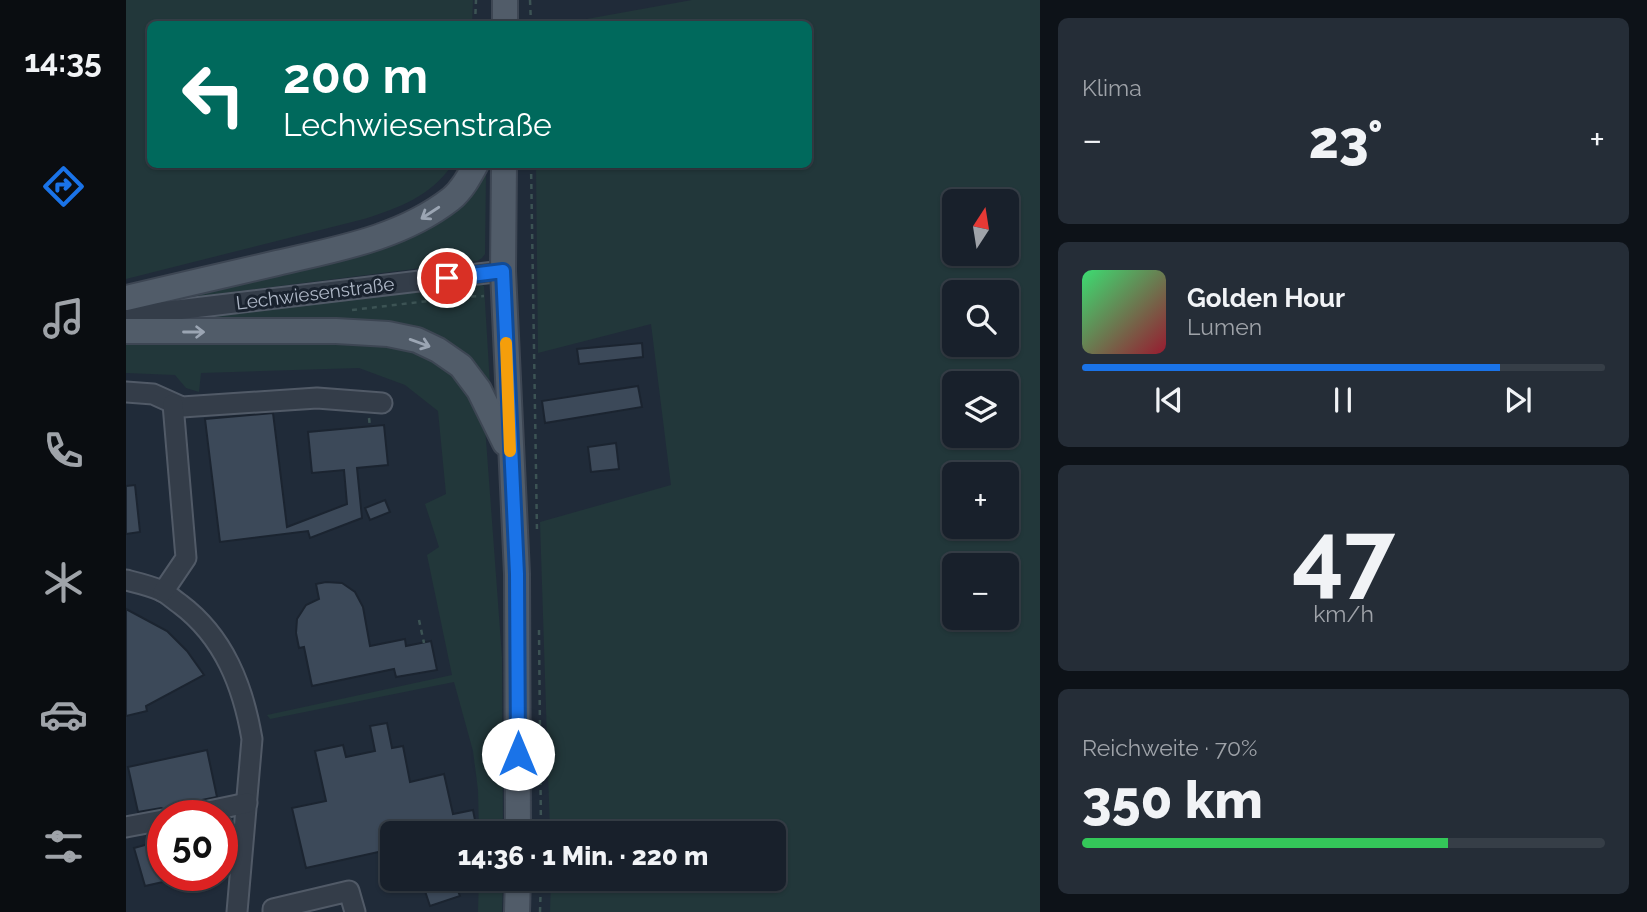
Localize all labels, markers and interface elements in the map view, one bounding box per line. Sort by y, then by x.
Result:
text: 14:35 [24,42,102,79]
text: 200 m [283,47,428,104]
icon: left [168,49,259,140]
text: Klima [1082,74,1142,101]
text: Lechwiesenstraße [283,106,552,143]
text: 23° [1309,109,1383,170]
text: − [1082,117,1102,162]
text: + [1589,117,1605,162]
icon: directions [39,162,88,211]
north arrow [942,189,1018,266]
map controls [942,189,1019,630]
one-way arrow [420,206,440,220]
pin [417,248,477,308]
icon: arrive [428,259,466,297]
street label: Lechwiesenstraße [234,272,396,314]
button: search [942,280,1019,357]
text: Golden Hour [1187,283,1345,313]
icon: music [39,294,88,343]
text: Lumen [1187,313,1262,340]
one-way arrow [182,325,205,339]
one-way arrow [409,338,431,350]
button: layers [942,371,1019,448]
icon: previous [1150,381,1188,419]
icon: pause [1324,381,1362,419]
icon: next [1499,381,1537,419]
icon: phone [39,426,88,475]
button: + [942,462,1019,539]
text: 47 [1292,501,1395,608]
button: − [942,553,1019,630]
icon: climate [39,558,88,607]
text: km/h [1313,600,1374,627]
icon: car [39,690,88,739]
position arrow [481,717,555,791]
text: Reichweite · 70% [1082,734,1258,761]
text: 350 km [1082,769,1263,830]
speed limit sign: 50 [147,800,238,891]
icon: filters [39,822,88,871]
text: 14:36 · 1 Min. · 220 m [458,841,708,871]

